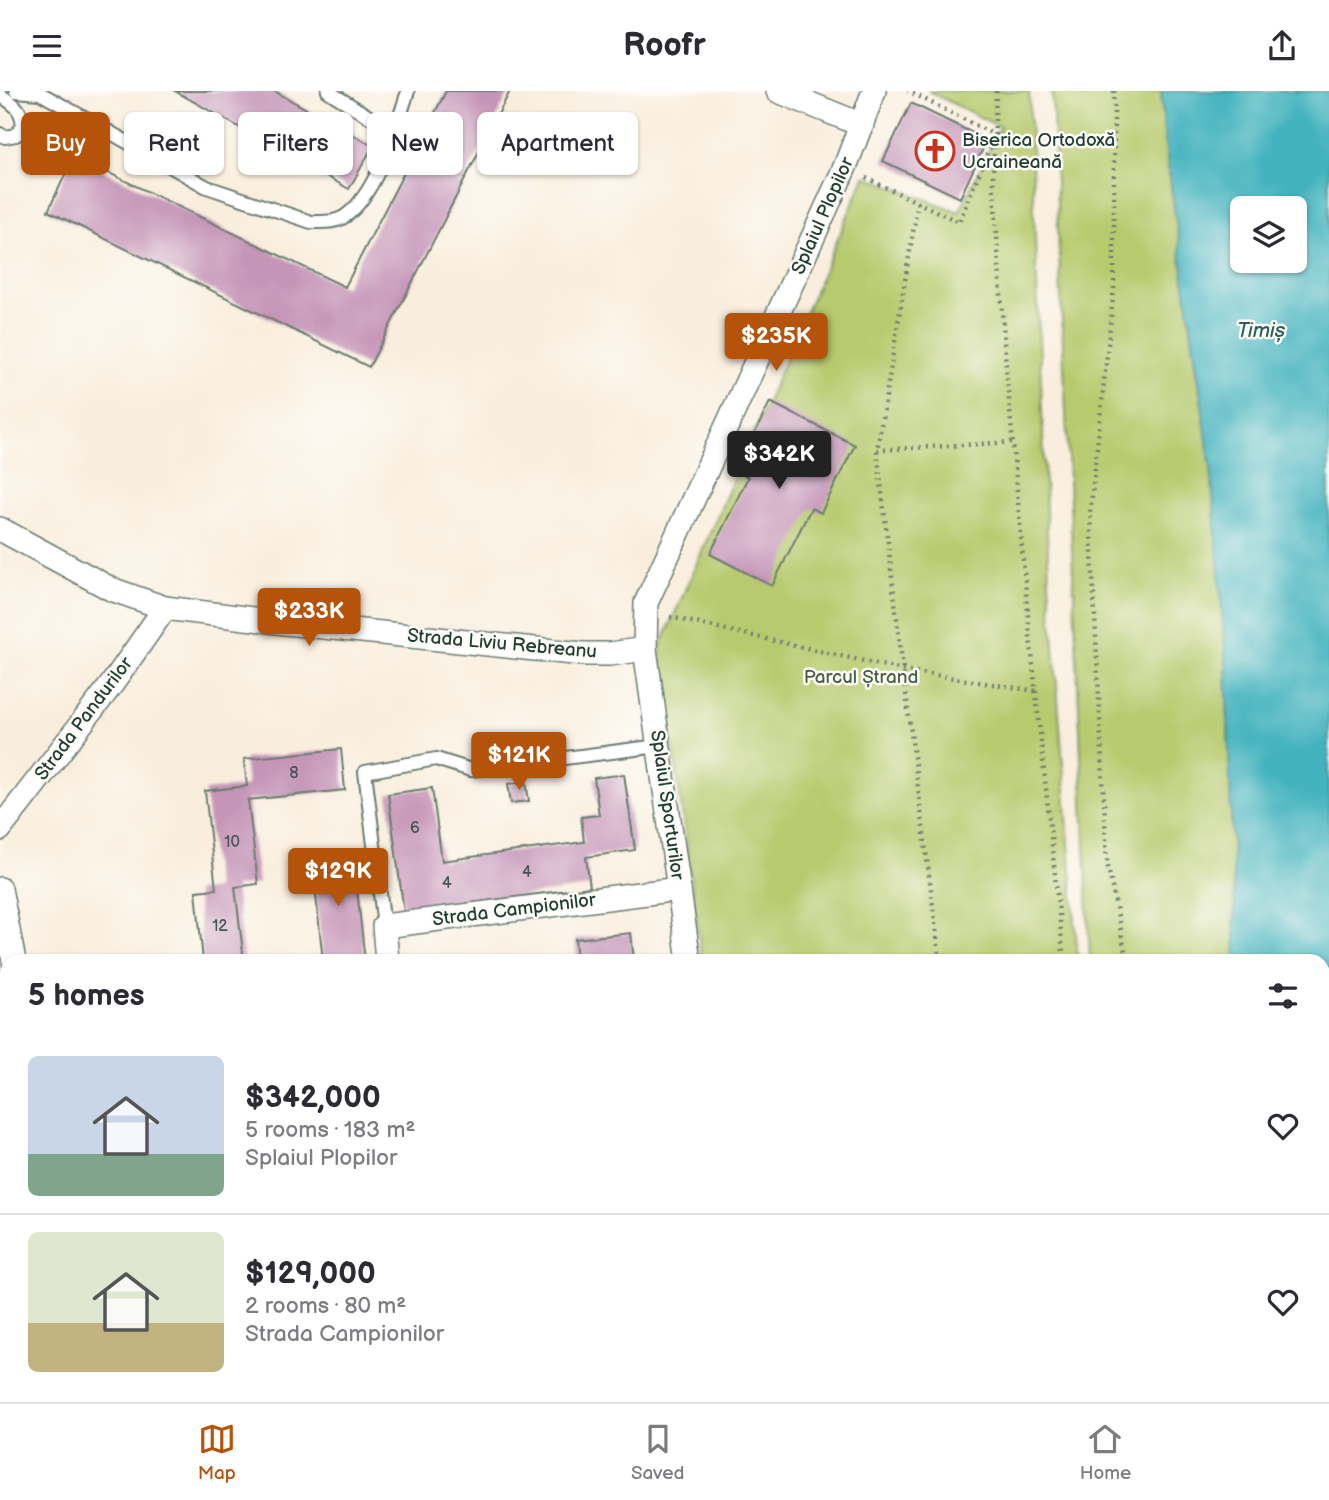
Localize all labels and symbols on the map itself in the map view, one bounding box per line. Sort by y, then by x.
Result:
place label: Biserica Ortodoxă Ucraineană [962,129,1115,174]
church icon: Biserica Ortodoxă Ucraineană [914,130,956,172]
street label: Splaiul Plopilor [787,153,860,278]
pin: $235K [727,313,825,373]
water label: Timiș [1237,318,1286,343]
pin: $342K [730,431,828,491]
pin: $233K [260,589,358,648]
street label: Strada Liviu Rebreanu [406,624,598,664]
street label: Strada Pandurilor [30,652,139,785]
park label: Parcul Ștrand [804,666,918,689]
street label: Splaiul Sporturilor [645,729,689,883]
pin: $121K [470,733,568,792]
house number: 8 [289,764,299,783]
house number: 6 [410,819,420,838]
house number: 10 [224,833,240,852]
pin: $129K [289,849,387,908]
house number: 4 [522,863,532,882]
house number: 4 [442,874,452,893]
street label: Strada Campionilor [431,888,598,931]
house number: 12 [212,917,228,936]

